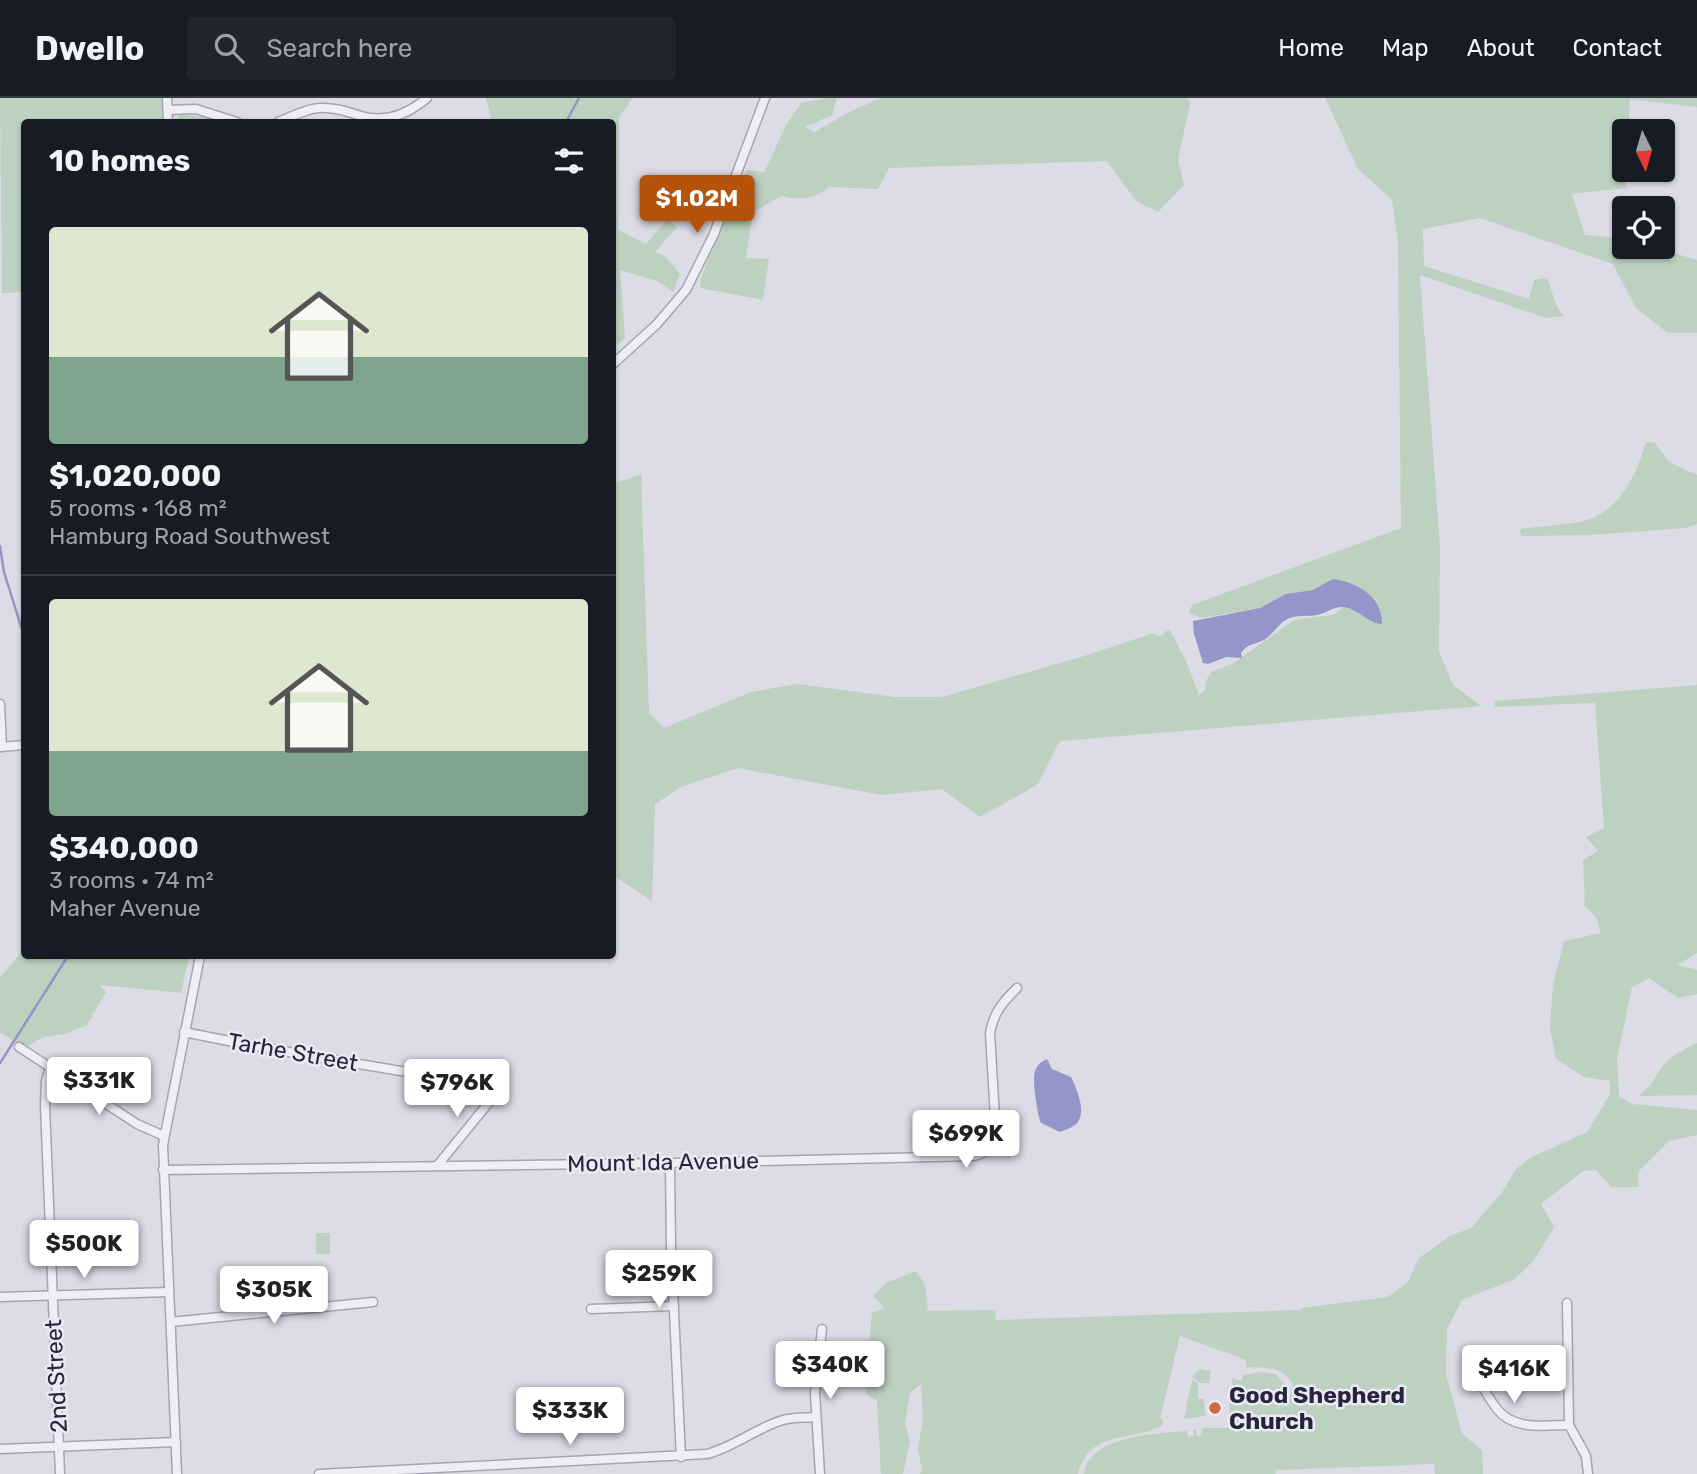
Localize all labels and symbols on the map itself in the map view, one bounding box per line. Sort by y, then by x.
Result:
north arrow [1612,119,1675,182]
pin: $1.02M [640,176,754,235]
street label: Tarhe Street [226,1027,360,1077]
pin: $331K [50,1058,148,1117]
pin: $796K [408,1060,506,1119]
pin: $699K [917,1110,1015,1170]
street label: Mount Ida Avenue [567,1146,759,1178]
pin: $500K [35,1220,133,1280]
pin: $259K [610,1250,708,1310]
pin: $305K [225,1266,323,1326]
street label: 2nd Street [39,1319,73,1433]
pin: $340K [781,1342,879,1401]
pin: $416K [1465,1346,1563,1405]
place label: Good Shepherd Church [1229,1381,1405,1435]
pin: $333K [521,1388,619,1447]
marker: Good Shepherd Church [1207,1400,1223,1416]

